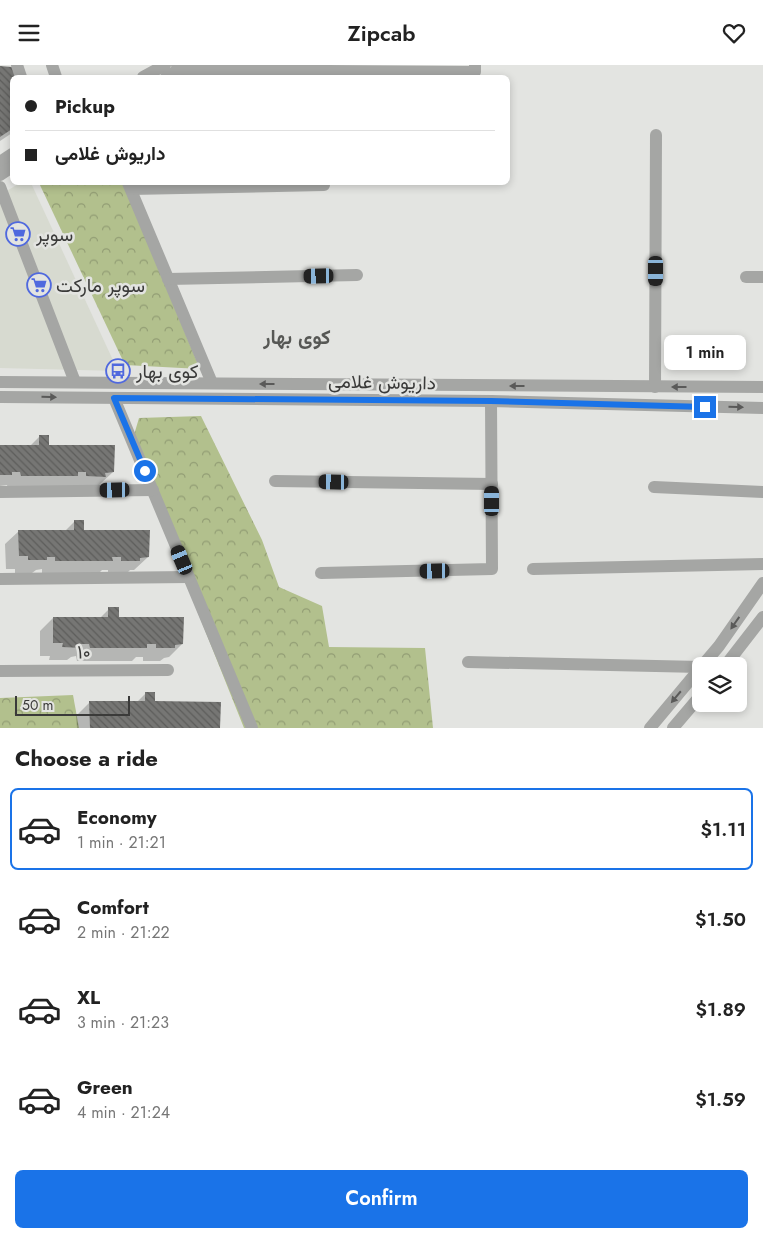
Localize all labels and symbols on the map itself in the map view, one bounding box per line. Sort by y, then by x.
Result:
supermarket icon: سوپر [5,221,31,247]
place label: سوپر [35,221,73,248]
car [648,256,663,286]
car [303,268,334,284]
supermarket icon: سوپر مارکت [26,272,52,298]
place label: سوپر مارکت [56,272,145,299]
district label: کوی بهار [262,323,331,352]
callout: 1 min [664,335,746,369]
bus stop icon: کوی بهار [105,358,131,384]
place label: کوی بهار [135,358,199,385]
street label: داریوش غلامی [328,368,436,396]
one-way arrow [259,380,275,388]
one-way arrow [509,381,525,389]
one-way arrow [671,383,687,391]
one-way arrow [41,393,57,401]
route end [694,396,716,418]
one-way arrow [728,404,744,412]
route start [134,460,156,482]
car [318,474,349,490]
car [99,482,130,498]
car [484,486,499,516]
car [169,543,194,577]
car [419,563,450,579]
one-way arrow [730,616,740,630]
street label: ۱۰ [77,638,91,666]
one-way arrow [670,691,681,704]
scale bar [15,693,130,716]

